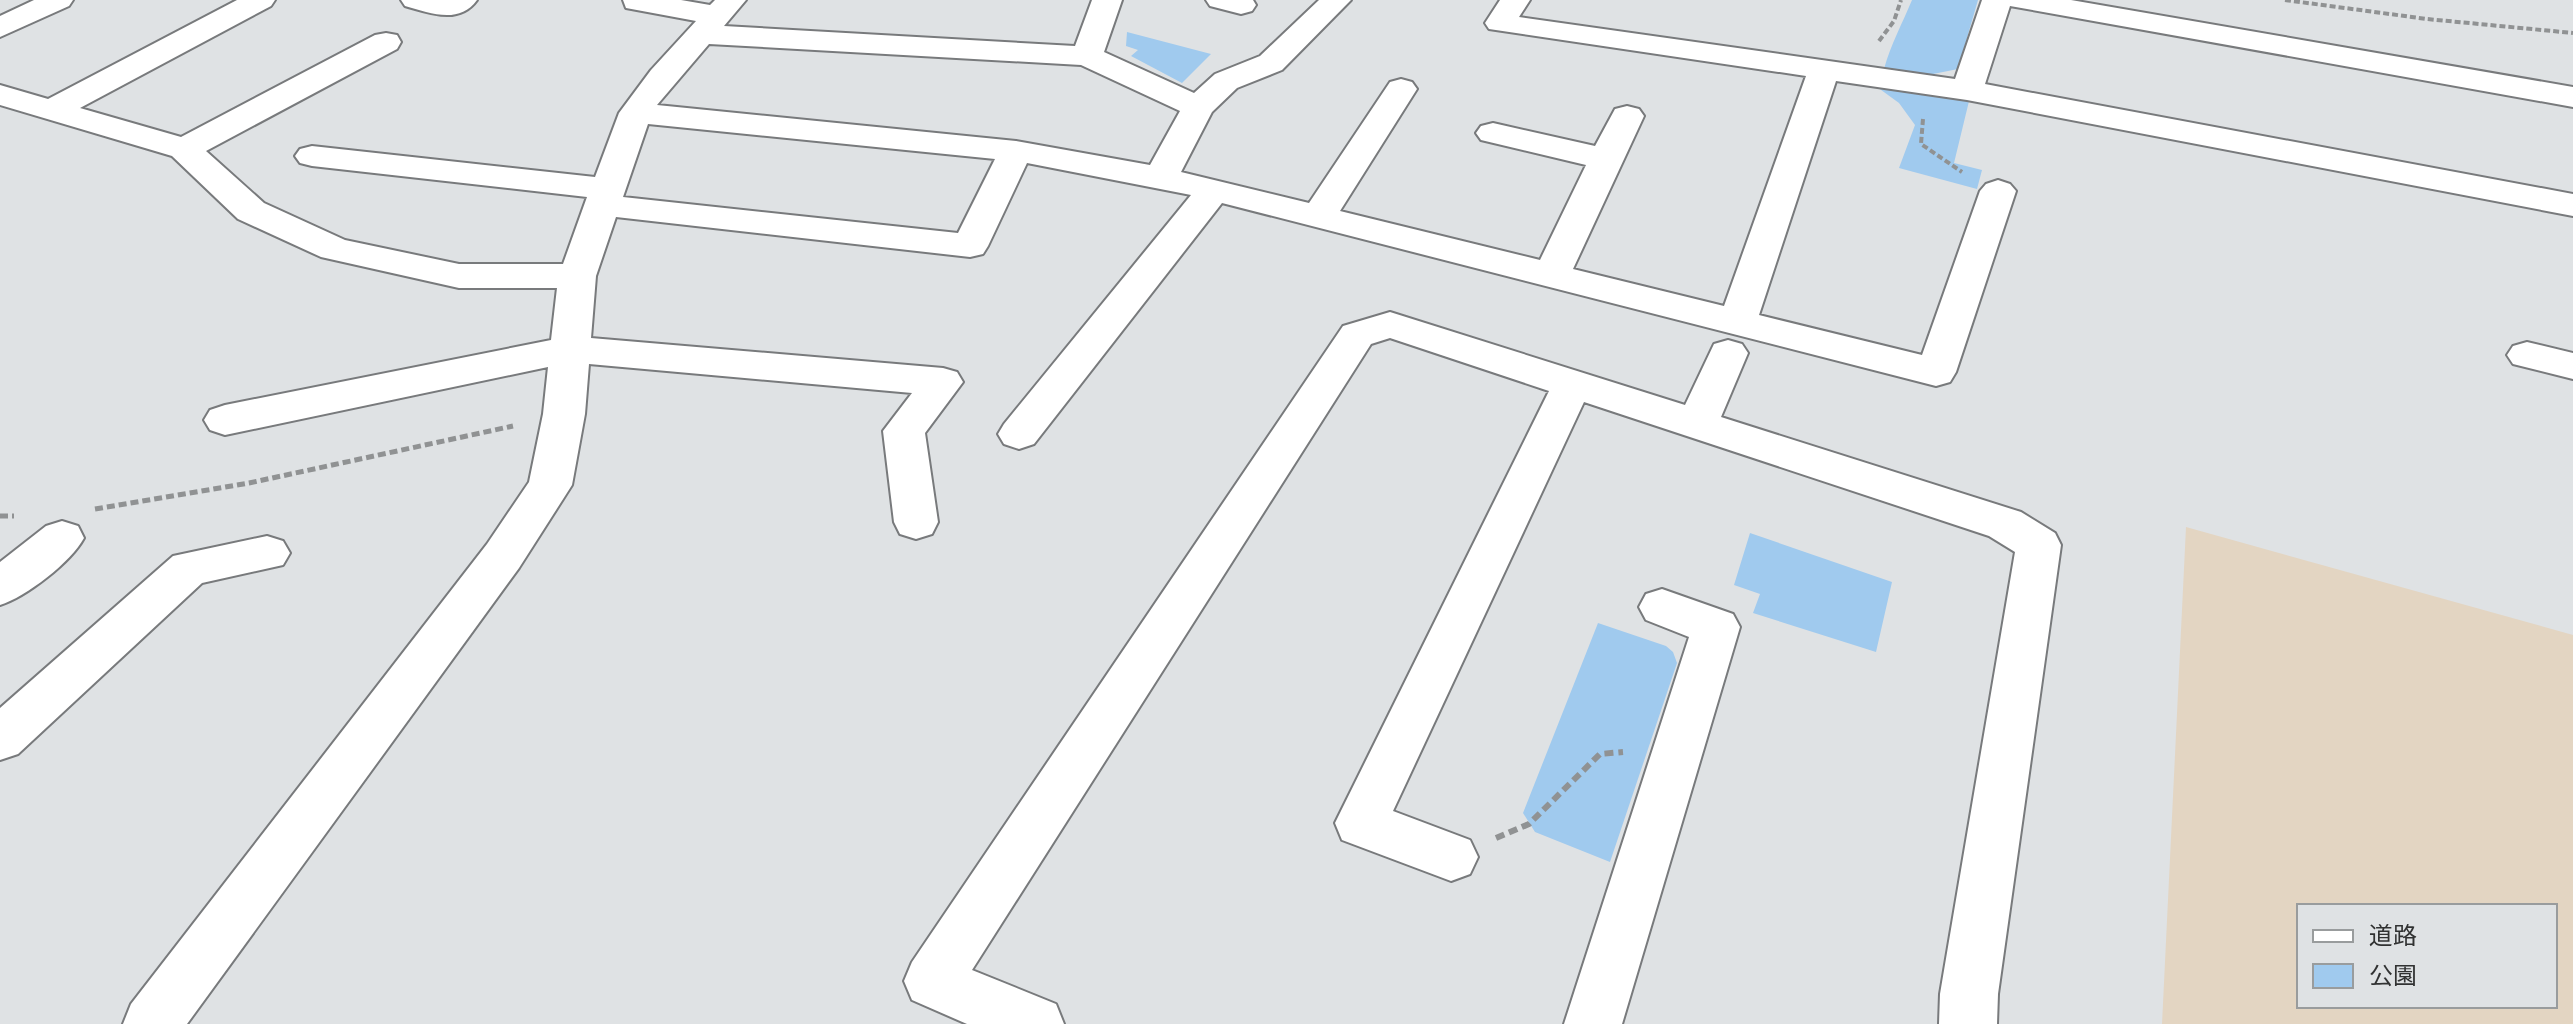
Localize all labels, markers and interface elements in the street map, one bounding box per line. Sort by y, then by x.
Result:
legend [2297,904,2557,1008]
text: 道路 [2369,922,2417,950]
text: 公園 [2369,962,2417,990]

